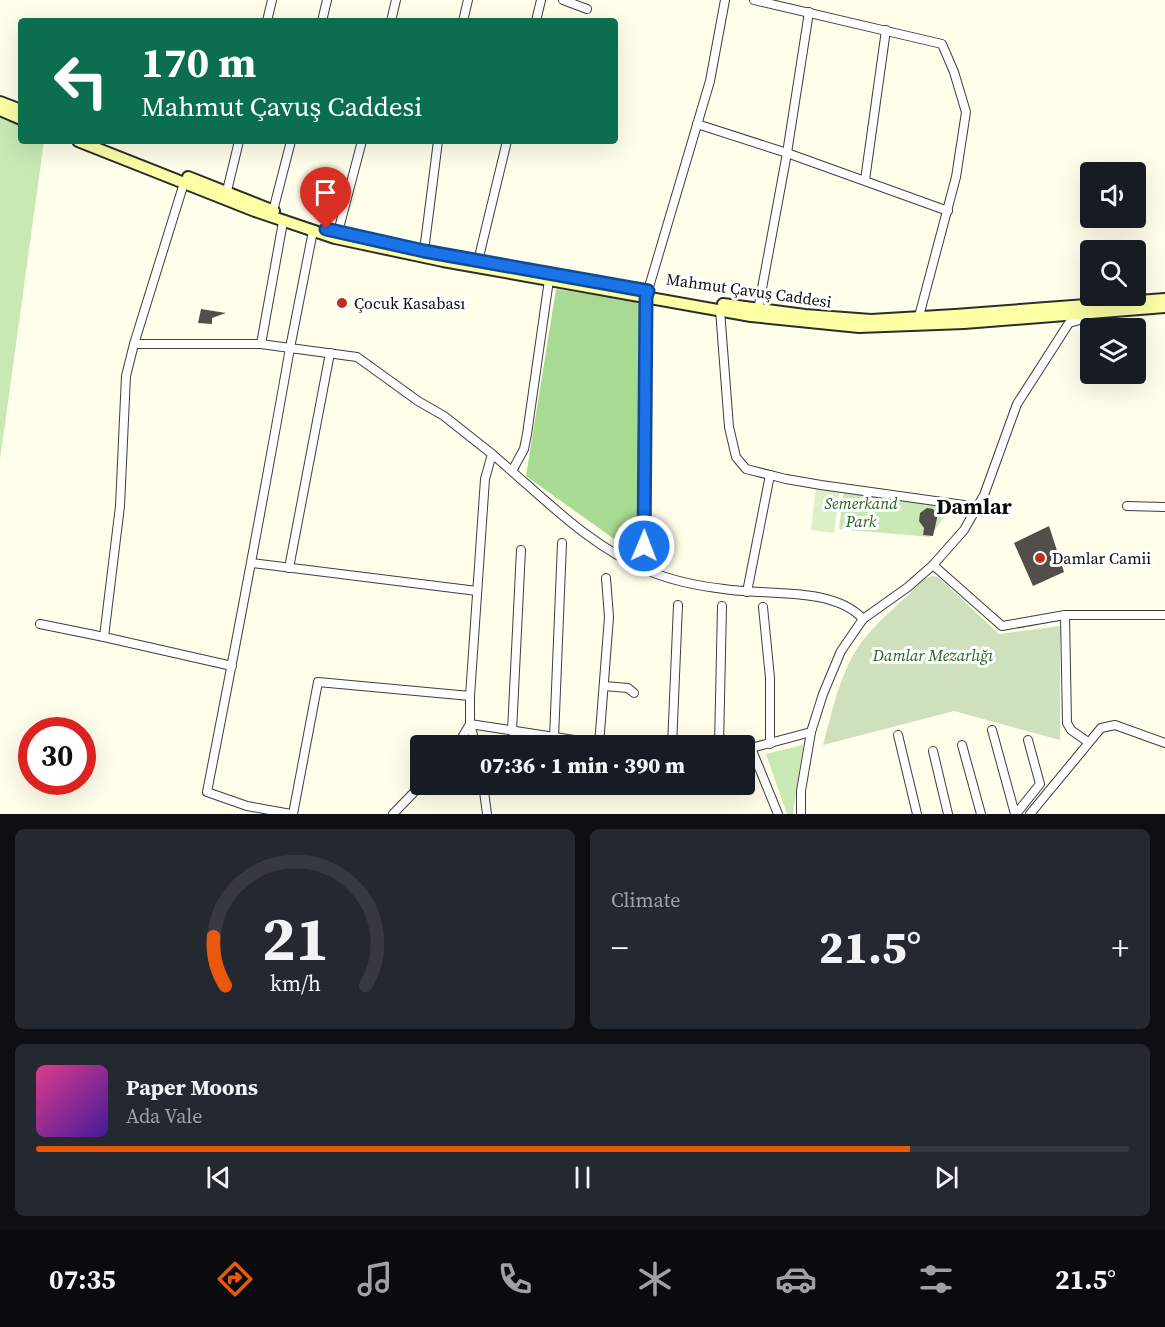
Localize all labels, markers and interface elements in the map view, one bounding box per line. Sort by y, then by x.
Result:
text: 170 m [141,33,256,91]
icon: left [42,42,120,120]
text: Mahmut Çavuş Caddesi [141,88,422,125]
map controls [1080,162,1146,384]
button: sound [1080,162,1146,228]
pin [300,167,351,229]
icon: arrive [309,176,342,209]
button: search [1080,240,1146,306]
street label: Mahmut Çavuş Caddesi [665,268,833,313]
place label: Çocuk Kasabası [354,292,466,314]
marker: Çocuk Kasabası [335,296,349,310]
button: layers [1080,318,1146,384]
district label: Damlar [936,491,1013,521]
park label: Semerkand Park [824,492,898,532]
position arrow [612,514,676,578]
place label: Damlar Camii [1052,547,1151,569]
marker: Damlar Camii [1033,551,1047,565]
park label: Damlar Mezarlığı [872,644,993,666]
speed limit sign: 30 [18,717,96,795]
text: 07:36 · 1 min · 390 m [480,750,685,780]
text: Climate [611,886,680,914]
text: 21 [261,895,329,981]
text: 21.5° [819,916,921,978]
text: − [611,925,629,970]
text: + [1112,925,1129,970]
text: km/h [269,969,321,998]
text: Paper Moons [126,1072,258,1102]
text: Ada Vale [126,1102,202,1130]
icon: previous [202,1161,235,1194]
icon: pause [566,1161,599,1194]
icon: next [930,1161,963,1194]
icon: directions [214,1258,256,1300]
icon: music [354,1258,396,1300]
icon: phone [494,1258,536,1300]
icon: climate [634,1258,676,1300]
icon: car [775,1258,817,1300]
icon: filters [915,1258,957,1300]
text: 07:35 [49,1261,116,1298]
text: 21.5° [1055,1261,1116,1298]

